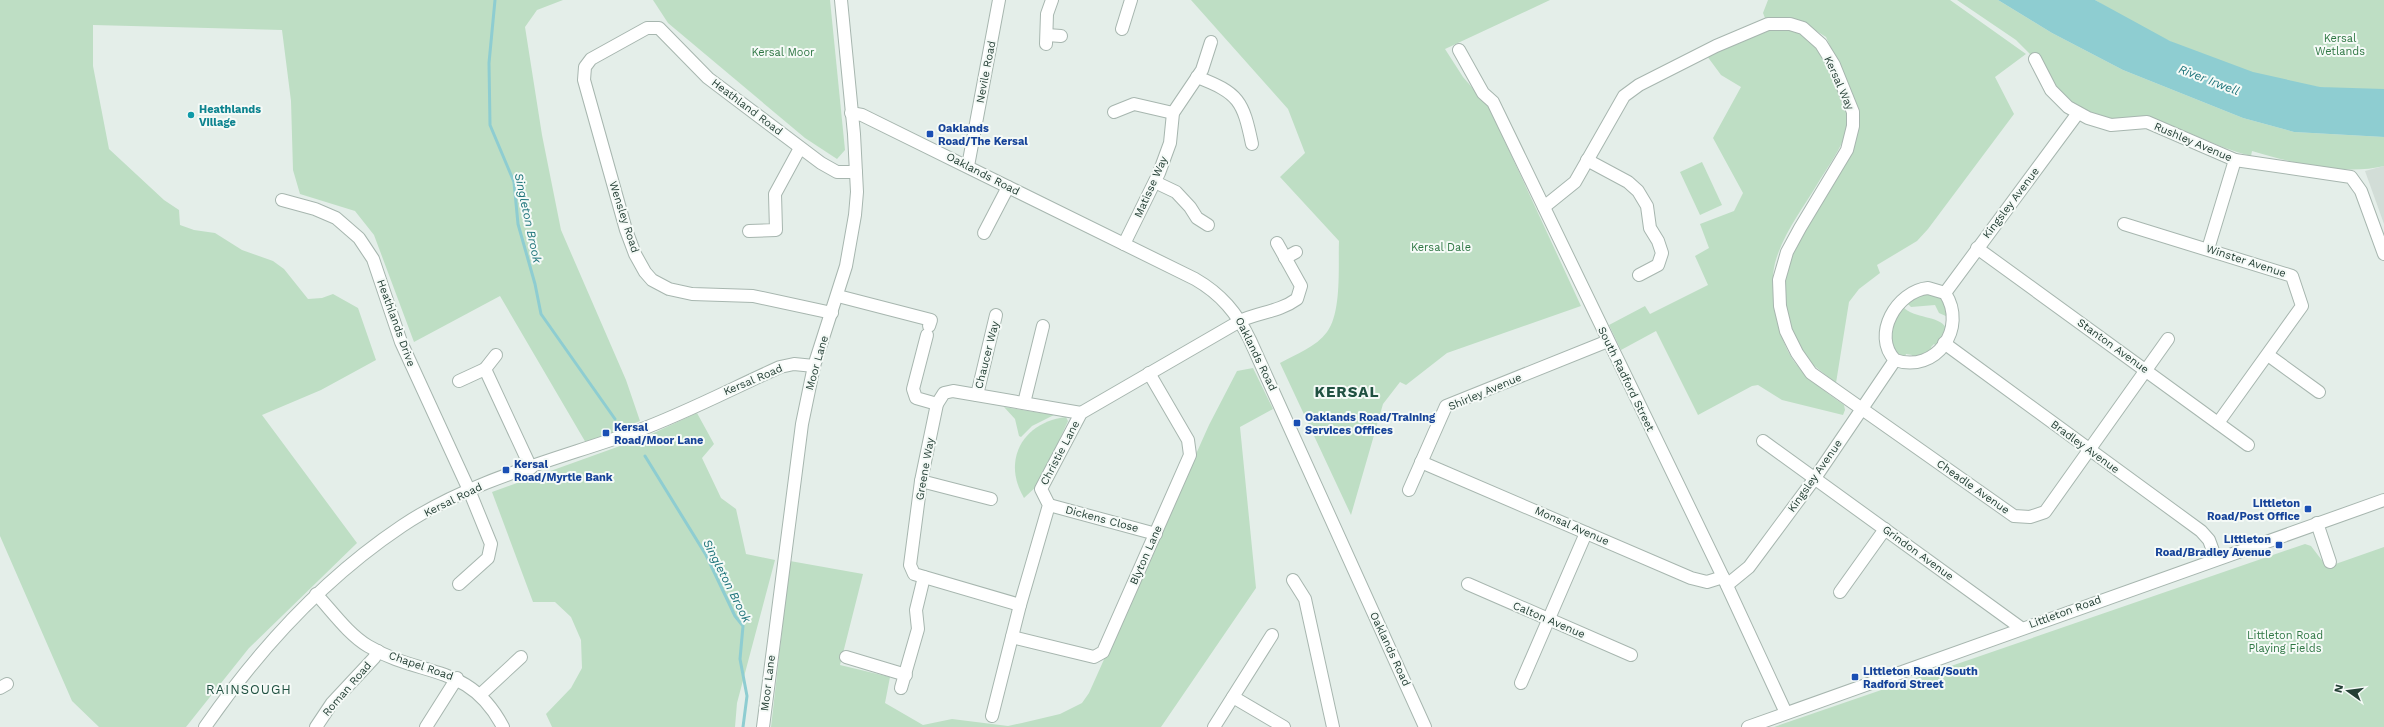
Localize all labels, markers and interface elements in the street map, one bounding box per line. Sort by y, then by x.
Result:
park label: Kersal Wetlands [2315,32,2365,58]
street label: Nevile Road [974,40,998,104]
park label: Kersal Moor [751,46,815,59]
street label: Kersal Way [1821,54,1857,112]
water label: River Irwell [2177,62,2242,98]
street label: Heathland Road [709,76,785,138]
place label: Heathlands Village [199,103,261,129]
marker: Heathlands Village [186,110,196,120]
street label: Rushley Avenue [2152,120,2234,164]
place label: Oaklands Road/The Kersal [938,122,1028,148]
marker: Oaklands Road/The Kersal [925,129,935,139]
street label: Oaklands Road [944,150,1022,198]
street label: Matisse Way [1132,154,1170,220]
street label: Kingsley Avenue [1980,165,2042,241]
water label: Singleton Brook [512,172,544,265]
street label: Wensley Road [606,180,642,254]
park label: Kersal Dale [1411,241,1471,254]
street label: Winster Avenue [2204,242,2288,280]
street label: Heathlands Drive [374,278,418,368]
street label: Oaklands Road [1233,315,1279,393]
street label: Stanton Avenue [2075,316,2151,376]
street label: Chaucer Way [972,319,1002,390]
street label: South Radford Street [1595,325,1657,434]
street label: Moor Lane [803,334,831,392]
street label: Kersal Road [721,362,785,398]
street label: Shirley Avenue [1446,371,1524,413]
district label: KERSAL [1314,383,1380,401]
place label: Oaklands Road/Training Services Offices [1305,411,1436,437]
marker: Oaklands Road/Training Services Offices [1292,418,1302,428]
street label: Bradley Avenue [2048,418,2122,476]
street label: Christie Lane [1038,419,1082,487]
place label: Kersal Road/Moor Lane [614,421,703,447]
marker: Kersal Road/Moor Lane [601,428,611,438]
street label: Greene Way [913,436,937,501]
street label: Kingsley Avenue [1785,437,1845,515]
street label: Cheadle Avenue [1934,457,2012,517]
place label: Kersal Road/Myrtle Bank [514,458,613,484]
marker: Kersal Road/Myrtle Bank [501,465,511,475]
street label: Kersal Road [422,480,484,520]
place label: Littleton Road/Post Office [2207,497,2300,523]
street label: Dickens Close [1064,503,1140,535]
street label: Monsal Avenue [1533,504,1611,548]
marker: Littleton Road/Post Office [2303,504,2313,514]
street label: Blyton Lane [1127,523,1165,587]
street label: Grindon Avenue [1880,523,1956,583]
place label: Littleton Road/Bradley Avenue [2155,533,2271,559]
water label: Singleton Brook [700,537,754,625]
marker: Littleton Road/Bradley Avenue [2274,540,2284,550]
street label: Littleton Road [2027,593,2103,631]
street label: Calton Avenue [1511,599,1587,641]
street label: Oaklands Road [1367,610,1413,688]
park label: Littleton Road Playing Fields [2247,629,2323,655]
street label: Chapel Road [387,649,455,683]
street label: Moor Lane [758,654,778,712]
street label: Roman Road [320,659,374,719]
place label: Littleton Road/South Radford Street [1863,665,1978,691]
north arrow [2328,671,2368,711]
marker: Littleton Road/South Radford Street [1850,672,1860,682]
district label: RAINSOUGH [206,682,292,697]
text: N [2331,683,2346,694]

